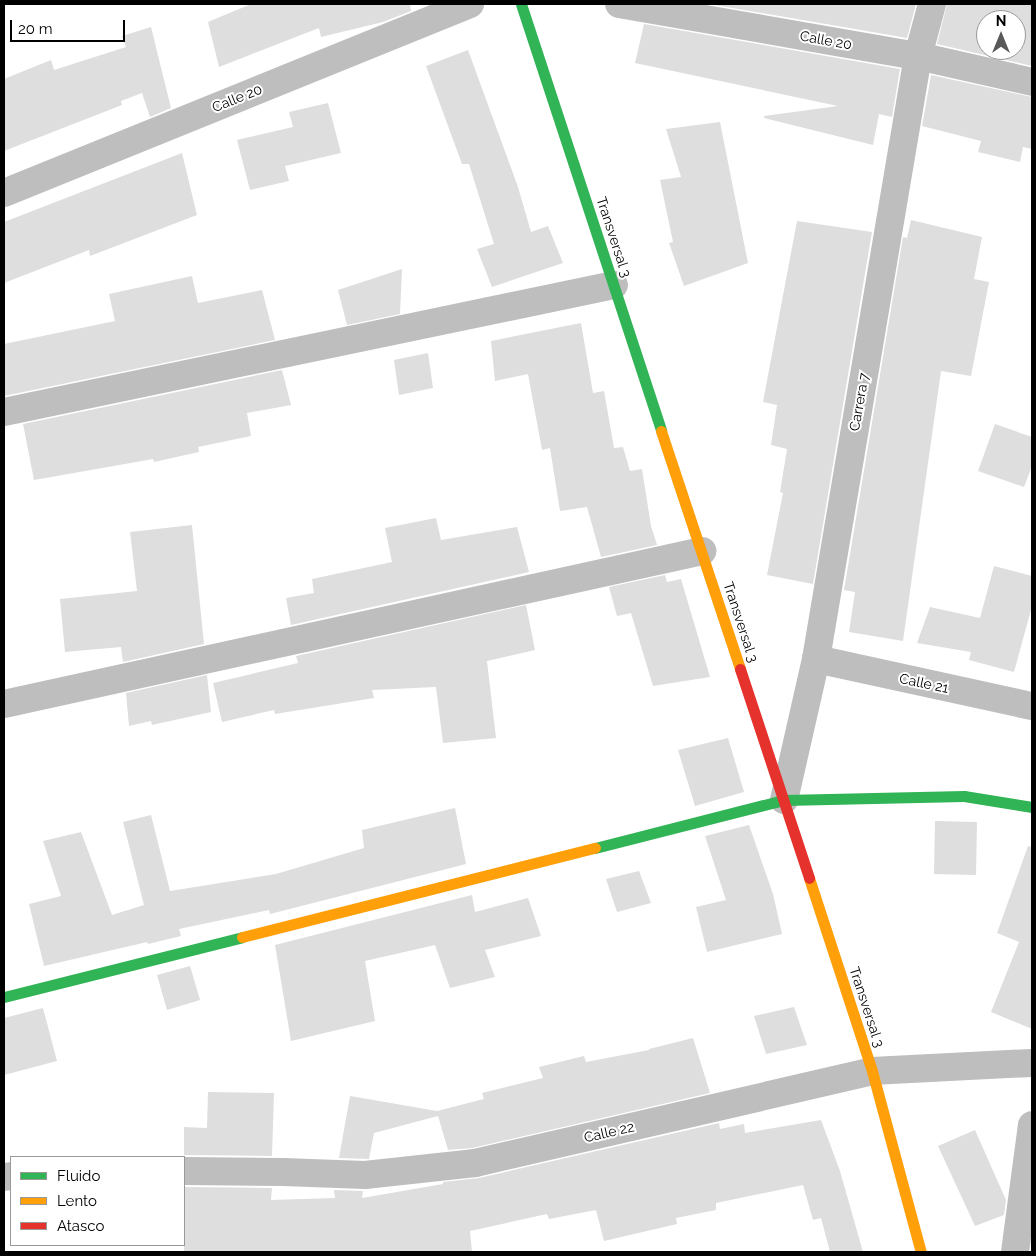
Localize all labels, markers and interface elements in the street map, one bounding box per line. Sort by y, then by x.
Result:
scale bar [12,10,128,42]
north arrow [976,10,1026,60]
text: N [996,13,1006,29]
text: 20 m [18,20,53,38]
street label: Calle 20 [799,27,853,53]
street label: Calle 20 [210,80,264,116]
street label: Transversal 3 [593,194,635,280]
street label: Carrera 7 [846,372,872,432]
street label: Transversal 3 [720,579,762,665]
street label: Calle 21 [898,670,950,696]
street label: Transversal 3 [846,964,888,1050]
street label: Calle 22 [582,1118,636,1146]
legend [10,1156,185,1246]
text: Fluido [57,1167,100,1185]
text: Lento [57,1192,97,1210]
text: Atasco [57,1217,104,1235]

